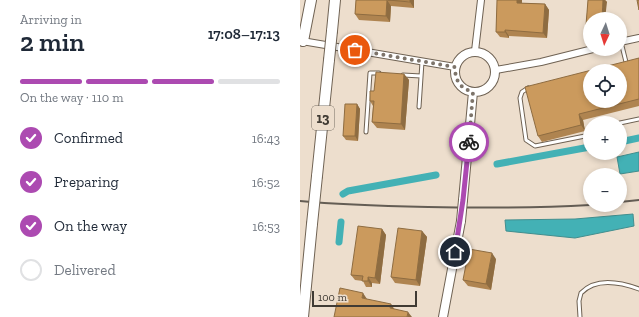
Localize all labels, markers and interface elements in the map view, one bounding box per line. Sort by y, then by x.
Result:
text: Arriving in [20,12,82,27]
north arrow [583,12,627,56]
map controls [583,12,627,212]
text: 17:08–17:13 [208,25,280,43]
text: 2 min [20,26,84,58]
pin [338,33,372,67]
icon: bag [344,39,366,61]
button: locate [583,64,627,108]
text: On the way · 110 m [20,90,123,105]
road number: 13 [312,106,334,130]
button: + [583,116,627,160]
courier [449,122,489,162]
icon: check [20,127,42,149]
text: Confirmed [54,129,123,147]
text: 16:43 [252,131,280,146]
icon: bike [458,131,480,153]
button: − [583,168,627,212]
icon: check [20,171,42,193]
text: Preparing [54,173,119,191]
text: 16:52 [252,175,280,190]
icon: check [20,215,42,237]
text: On the way [54,217,127,235]
text: 16:53 [252,219,280,234]
pin [438,235,472,269]
icon: home [444,241,466,263]
text: Delivered [54,261,116,279]
scale bar [312,289,417,308]
text: 100 m [318,291,347,304]

